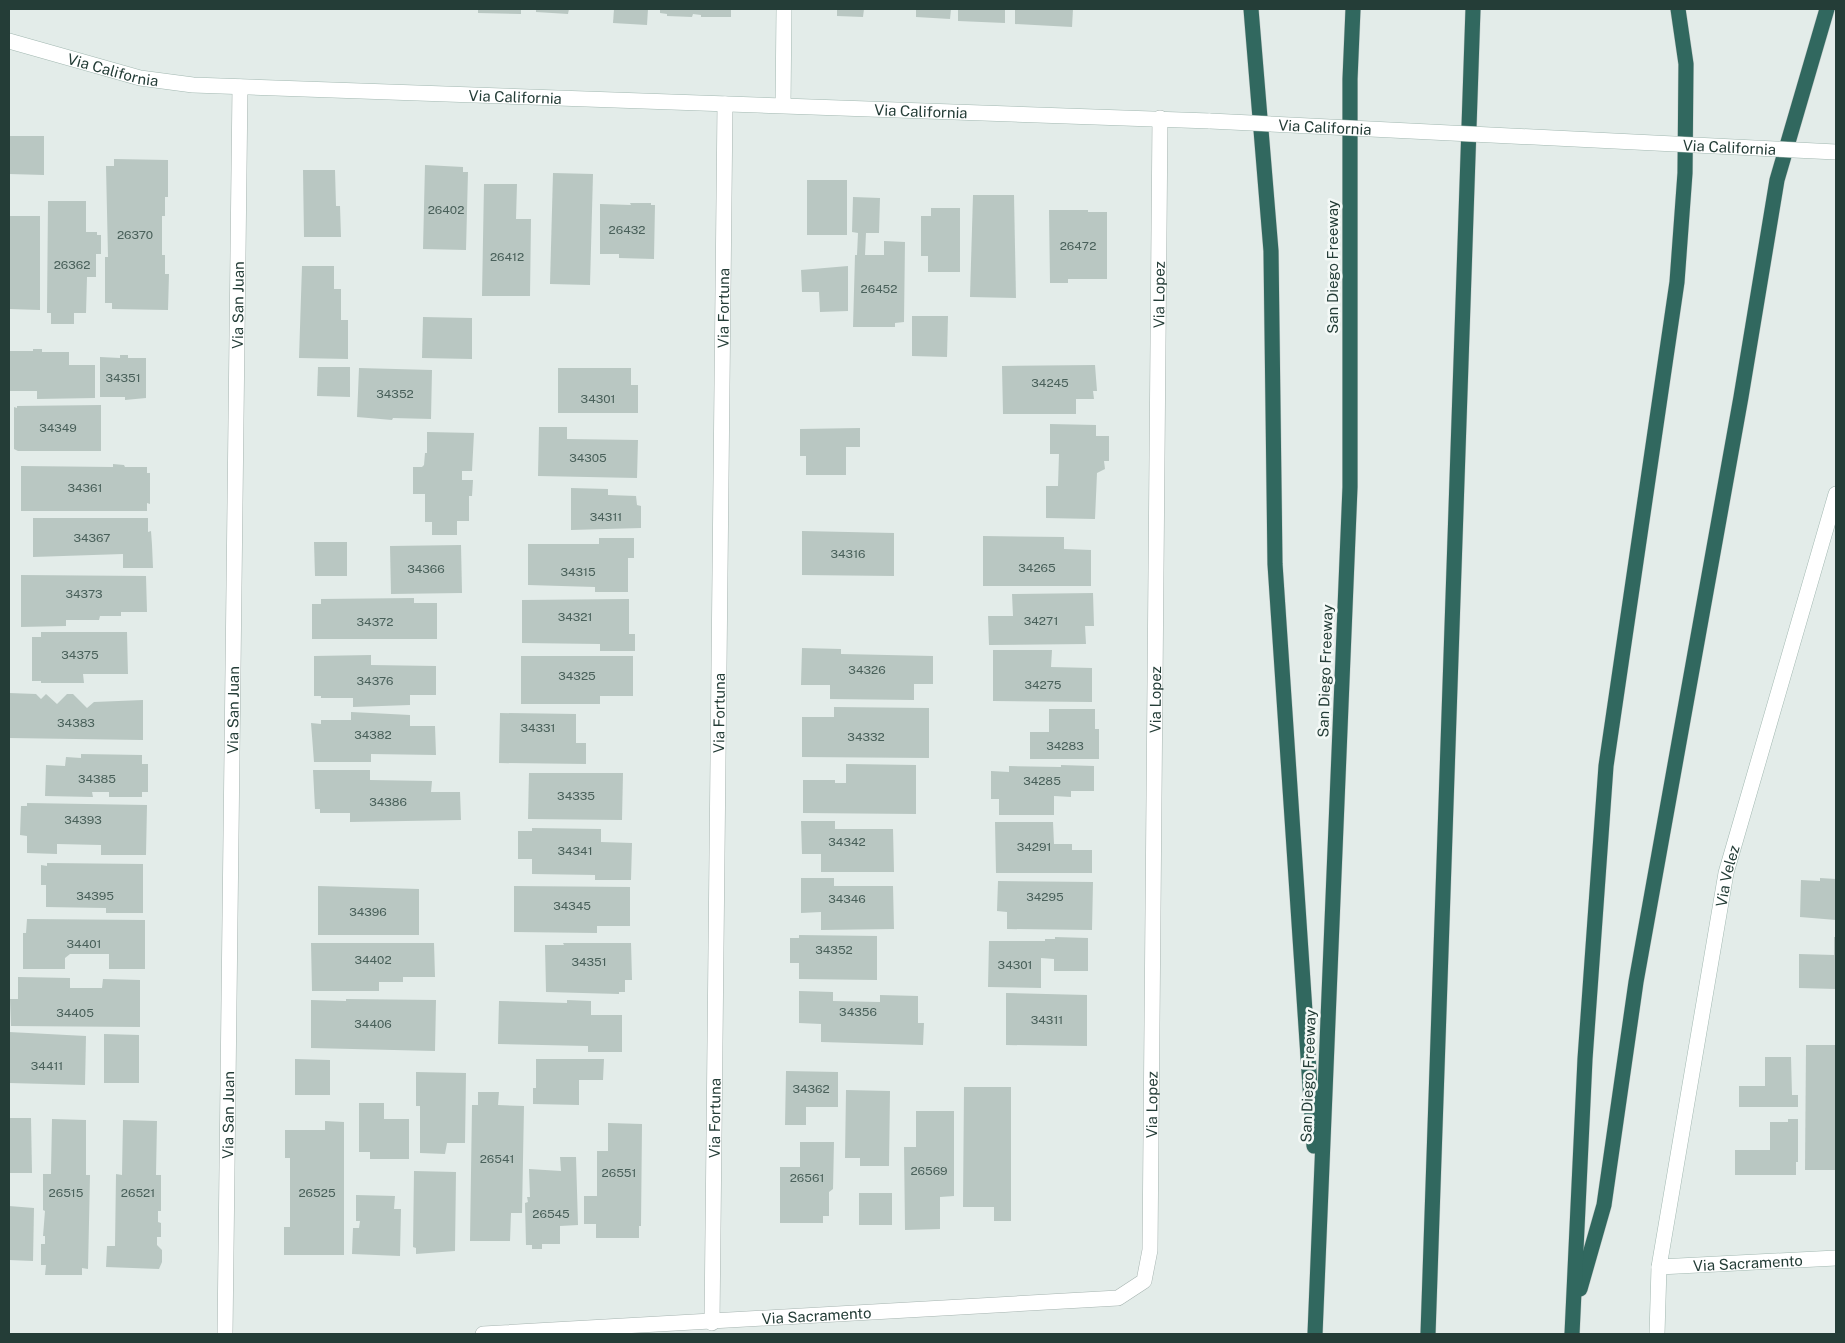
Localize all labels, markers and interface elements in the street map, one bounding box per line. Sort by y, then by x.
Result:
street label: Via California [66,49,160,89]
street label: Via California [468,86,562,107]
street label: Via California [874,101,968,121]
street label: Via California [1278,116,1372,137]
street label: Via California [1682,136,1776,158]
street label: San Diego Freeway [1324,200,1341,334]
house number: 26402 [428,203,464,217]
house number: 26432 [609,223,645,237]
house number: 26370 [117,228,153,242]
house number: 26472 [1060,239,1096,253]
house number: 26412 [490,250,524,264]
house number: 26362 [54,258,90,272]
street label: Via San Juan [228,261,246,349]
street label: Via Lopez [1150,261,1167,328]
street label: Via Fortuna [714,268,732,348]
house number: 26452 [861,282,897,296]
house number: 34351 [105,371,141,385]
house number: 34245 [1031,376,1069,390]
house number: 34352 [376,387,414,401]
house number: 34301 [581,392,615,406]
house number: 34349 [39,421,77,435]
house number: 34305 [569,451,607,465]
house number: 34361 [68,481,102,495]
house number: 34311 [590,510,622,524]
house number: 34367 [73,531,111,545]
house number: 34316 [831,547,866,561]
house number: 34265 [1018,561,1056,575]
house number: 34366 [407,562,445,576]
house number: 34315 [560,565,596,579]
house number: 34373 [66,587,102,601]
street label: San Diego Freeway [1314,604,1336,738]
house number: 34321 [558,610,592,624]
house number: 34271 [1024,614,1058,628]
house number: 34372 [357,615,393,629]
house number: 34375 [61,648,99,662]
house number: 34326 [848,663,886,677]
street label: Via San Juan [223,666,242,754]
street label: Via Lopez [1146,666,1164,733]
house number: 34325 [558,669,596,683]
street label: Via Fortuna [710,673,727,753]
house number: 34376 [357,674,393,688]
house number: 34275 [1024,678,1062,692]
house number: 34383 [57,716,95,730]
house number: 34331 [520,721,556,735]
house number: 34382 [354,728,392,742]
house number: 34332 [847,730,885,744]
house number: 34283 [1046,739,1084,753]
house number: 34385 [78,772,116,786]
house number: 34285 [1023,774,1061,788]
house number: 34335 [557,789,595,803]
house number: 34386 [369,795,407,809]
house number: 34393 [64,813,102,827]
house number: 34342 [828,835,866,849]
house number: 34291 [1017,840,1051,854]
street label: Via Velez [1712,843,1742,908]
house number: 34341 [557,844,593,858]
house number: 34395 [76,889,114,903]
house number: 34295 [1026,890,1064,904]
house number: 34346 [828,892,866,906]
house number: 34345 [553,899,591,913]
house number: 34396 [349,905,387,919]
house number: 34401 [67,937,101,951]
house number: 34352 [815,943,853,957]
house number: 34402 [354,953,392,967]
house number: 34351 [571,955,607,969]
house number: 34301 [998,958,1032,972]
house number: 34356 [839,1005,877,1019]
house number: 34405 [56,1006,94,1020]
street label: San Diego Freeway [1297,1009,1319,1143]
house number: 34311 [1031,1013,1063,1027]
house number: 34406 [354,1017,392,1031]
house number: 34411 [31,1059,63,1073]
street label: Via San Juan [219,1071,237,1159]
street label: Via Lopez [1142,1071,1160,1138]
street label: Via Fortuna [705,1078,723,1158]
house number: 34362 [792,1082,830,1096]
house number: 26541 [480,1152,514,1166]
house number: 26569 [910,1164,948,1178]
house number: 26551 [602,1166,636,1180]
house number: 26561 [790,1171,824,1185]
house number: 26515 [49,1186,84,1200]
house number: 26521 [121,1186,155,1200]
house number: 26525 [298,1186,336,1200]
house number: 26545 [532,1207,570,1221]
street label: Via Sacramento [1693,1251,1803,1274]
street label: Via Sacramento [761,1303,872,1327]

